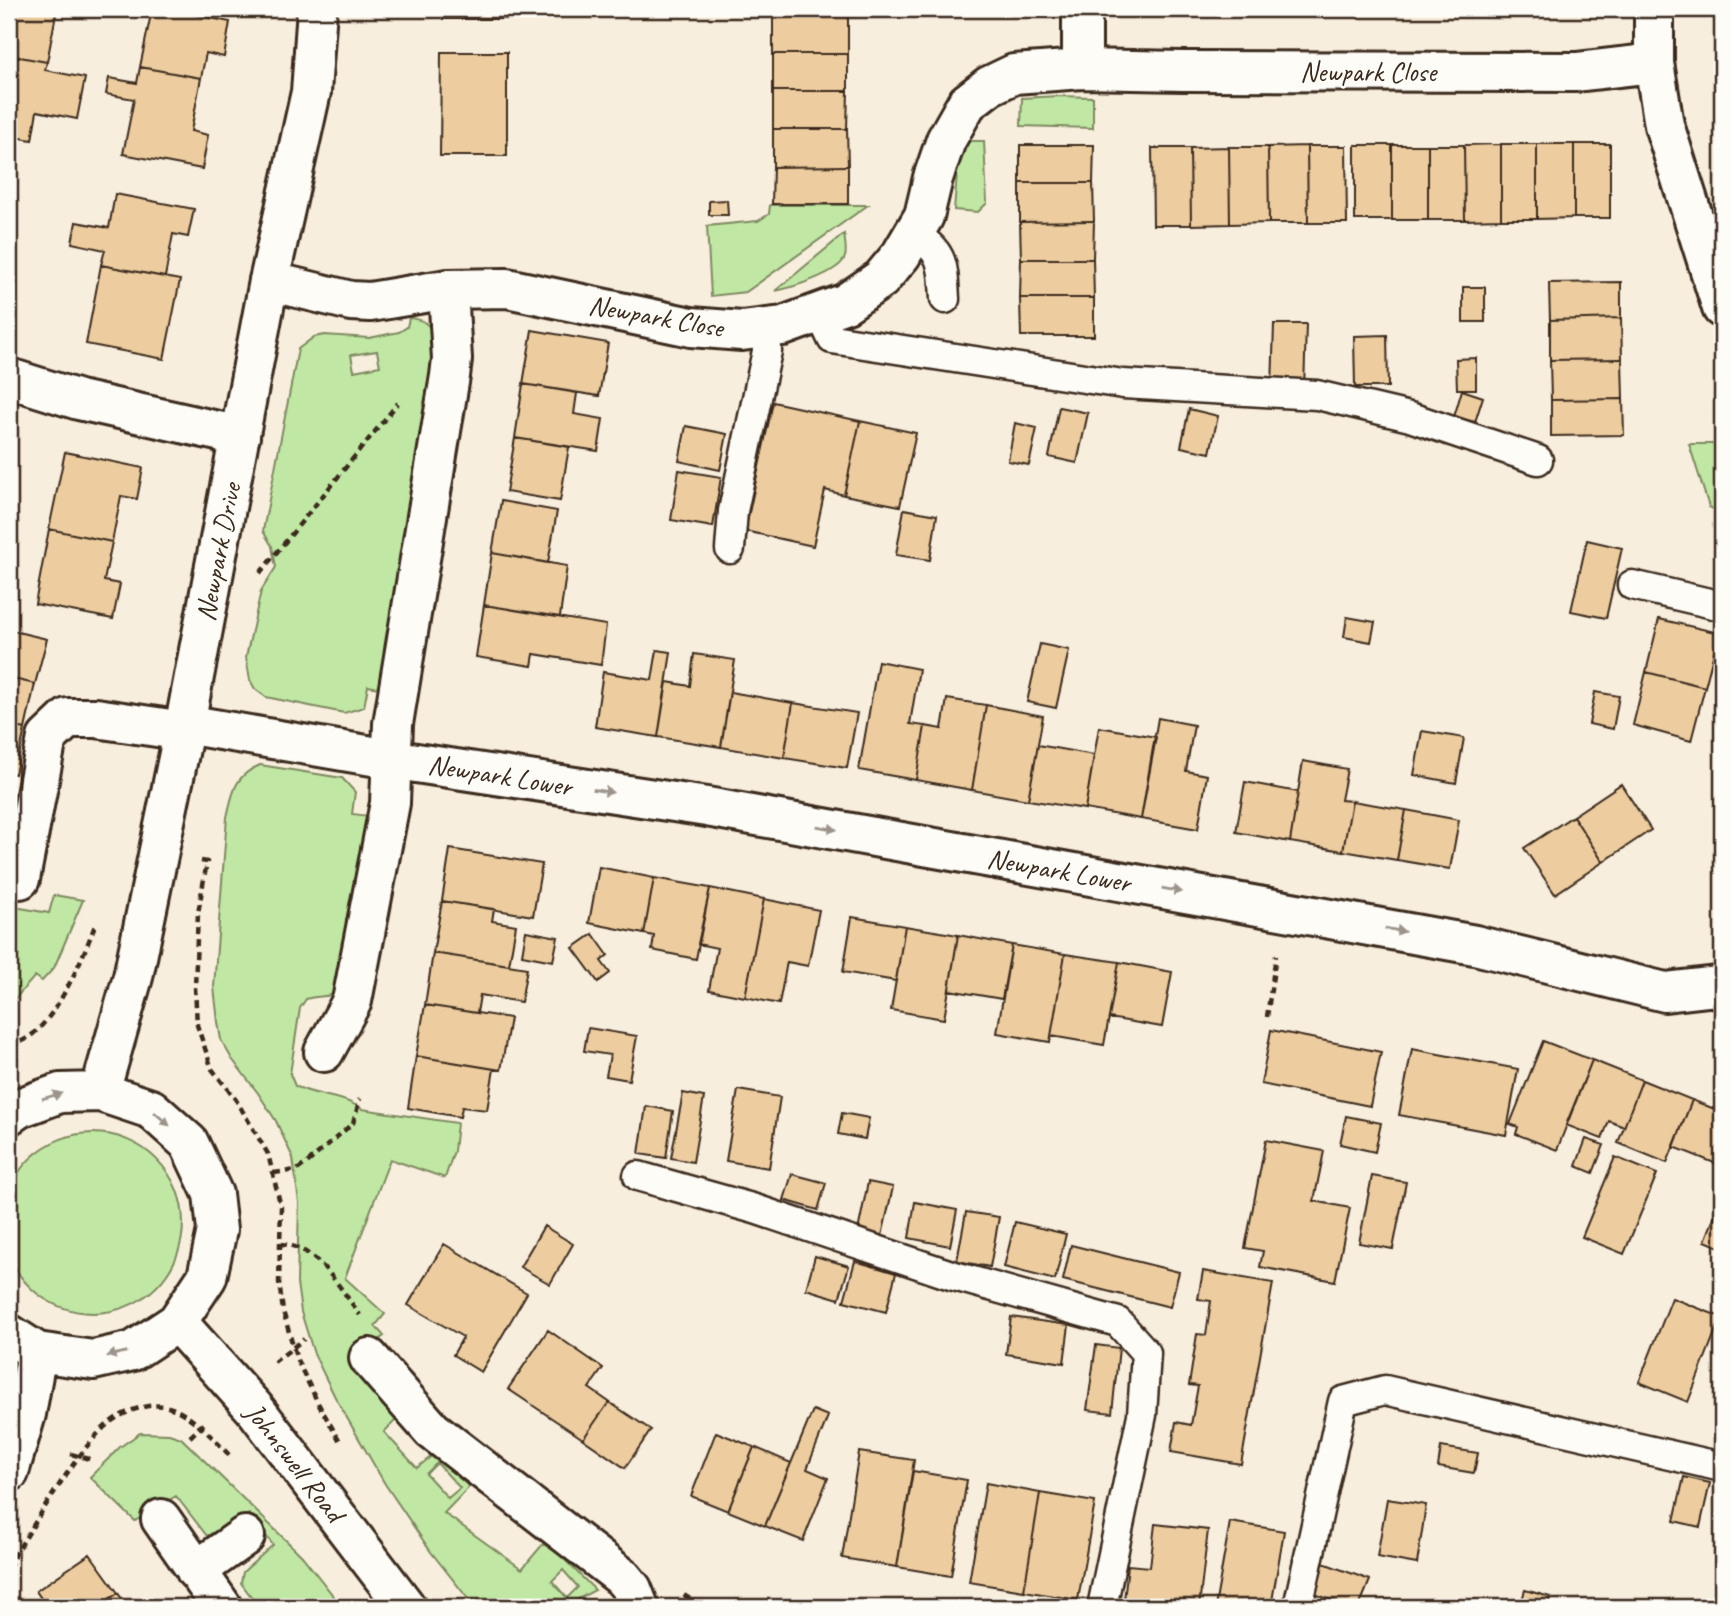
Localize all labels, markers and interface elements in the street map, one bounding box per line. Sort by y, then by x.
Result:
street label: Newpark Close [1300,54,1438,89]
street label: Newpark Close [586,287,728,345]
street label: Newpark Drive [188,478,249,624]
street label: Newpark Lower [426,746,576,804]
one-way arrow [592,786,614,797]
one-way arrow [816,823,838,834]
street label: Newpark Lower [985,840,1135,900]
one-way arrow [1161,885,1183,896]
one-way arrow [1385,925,1407,936]
one-way arrow [42,1091,63,1101]
one-way arrow [153,1111,170,1127]
one-way arrow [106,1349,128,1360]
street label: Johnswell Road [237,1394,355,1531]

